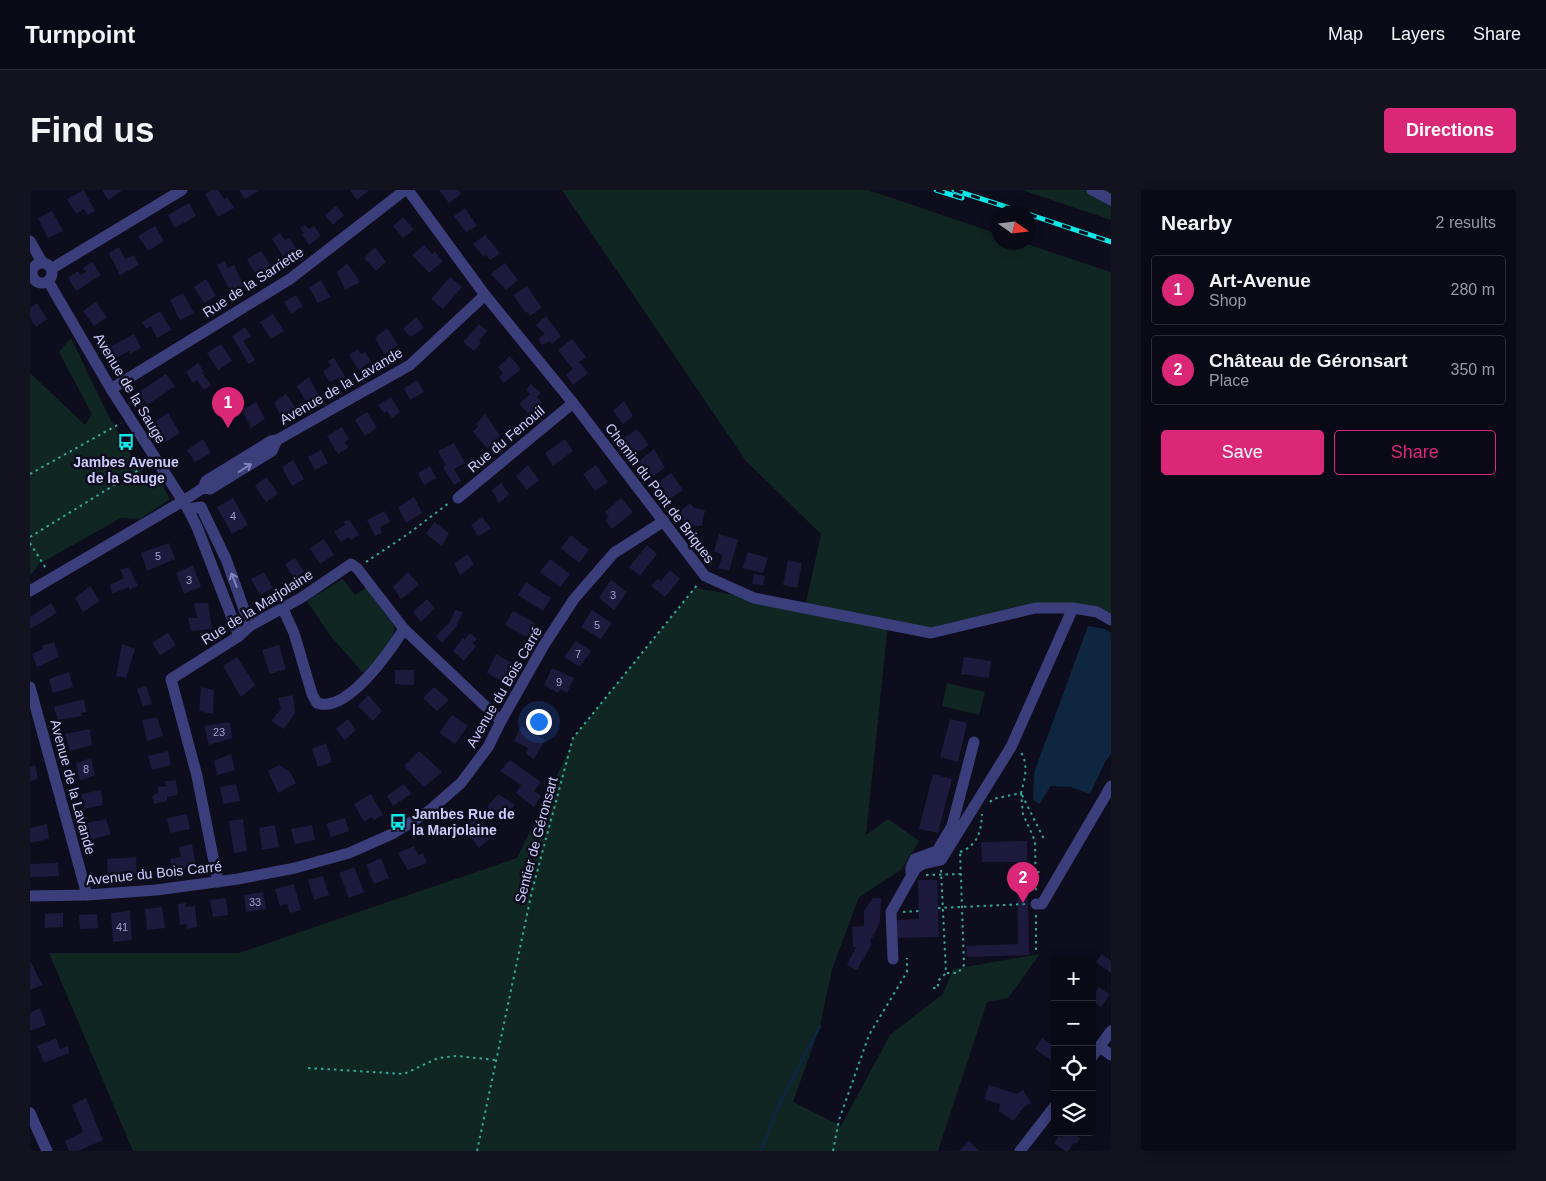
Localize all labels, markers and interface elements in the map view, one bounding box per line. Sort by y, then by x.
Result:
text: Turnpoint [25,21,135,48]
text: Map [1328,24,1363,44]
text: Layers [1391,24,1445,44]
text: Share [1473,24,1521,44]
button: Directions [1384,108,1516,153]
text: Find us [30,110,154,149]
north arrow [991,205,1036,250]
text: Nearby [1161,211,1232,234]
text: 2 results [1436,214,1496,231]
street label: Rue de la Sarriette [200,243,306,320]
text: Art-Avenue [1209,270,1311,291]
text: 1 [1174,281,1182,298]
text: 280 m [1451,281,1495,298]
text: Shop [1209,292,1246,309]
street label: Avenue de la Sauge [91,330,169,446]
street label: Avenue de la Lavande [277,344,405,428]
text: Château de Géronsart [1209,350,1408,371]
text: 2 [1174,361,1182,378]
text: 350 m [1451,361,1495,378]
text: Place [1209,372,1249,389]
pin: 1 [212,387,244,428]
street label: Rue du Fenouil [464,402,548,476]
street label: Chemin du Pont de Briques [602,420,718,566]
button: Save [1161,430,1324,475]
button: Share [1334,430,1496,475]
bus stop icon: Jambes Avenue de la Sauge [116,432,136,452]
place label: Jambes Avenue de la Sauge [73,454,179,486]
one-way arrow [238,462,252,472]
house number: 4 [230,510,236,522]
house number: 5 [155,550,161,562]
street label: Rue de la Marjolaine [198,566,316,648]
one-way arrow [229,573,238,589]
house number: 3 [186,574,192,586]
house number: 3 [610,589,616,601]
house number: 5 [594,619,600,631]
street label: Avenue du Bois Carré [463,624,545,750]
house number: 7 [575,648,581,660]
house number: 9 [556,676,562,688]
your location [526,709,552,735]
street label: Avenue de la Lavande [47,718,99,856]
house number: 23 [213,726,225,738]
house number: 8 [83,763,89,775]
street label: Sentier de Géronsart [511,775,561,905]
place label: Jambes Rue de la Marjolaine [412,806,515,838]
bus stop icon: Jambes Rue de la Marjolaine [388,812,408,832]
street label: Avenue du Bois Carré [85,858,223,888]
pin: 2 [1007,862,1039,903]
house number: 33 [249,896,261,908]
house number: 41 [116,921,128,933]
map controls [1051,956,1096,1136]
button: + [1051,956,1096,1001]
button: − [1051,1001,1096,1046]
button: locate [1051,1046,1096,1091]
button: layers [1051,1091,1096,1136]

